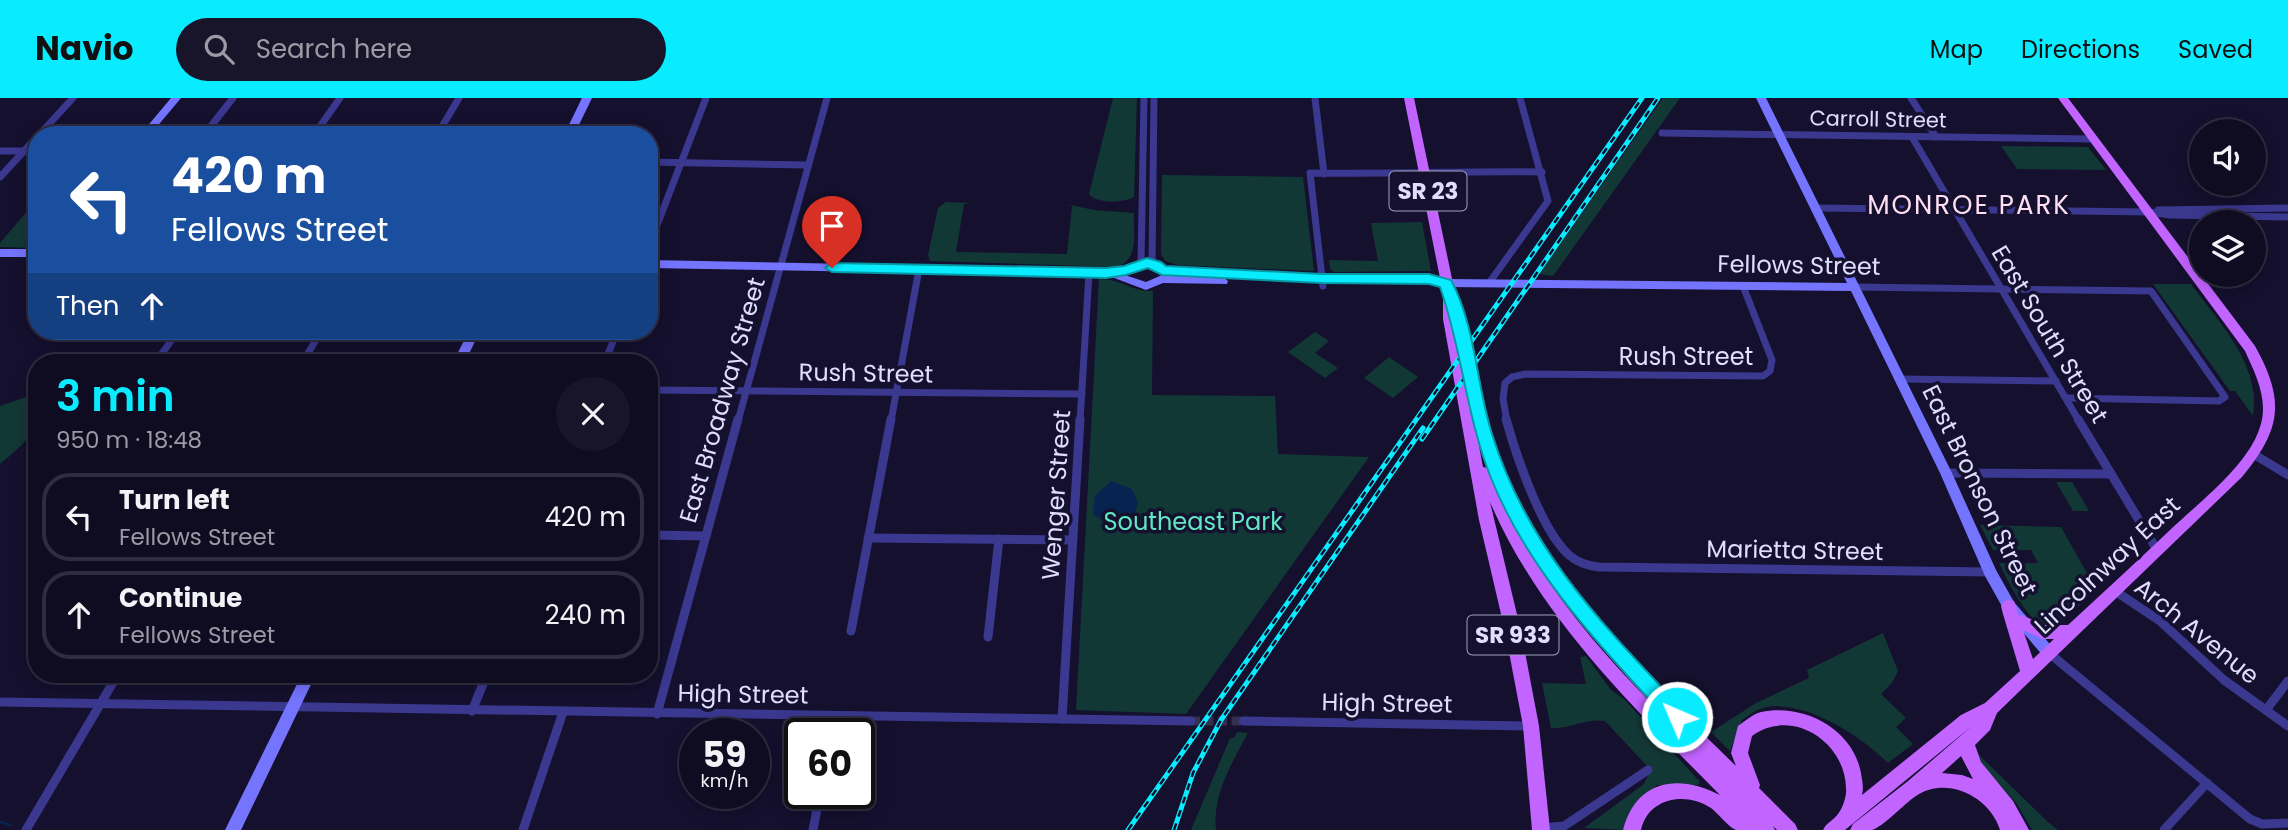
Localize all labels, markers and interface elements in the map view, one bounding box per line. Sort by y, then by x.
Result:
search box [176,18,666,81]
text: Navio [35,25,134,72]
icon: search [200,30,238,68]
text: Search here [256,31,412,67]
text: Map [1930,33,1983,66]
text: Directions [2021,33,2140,66]
text: Saved [2178,33,2253,66]
street label: Carroll Street [1809,103,1947,135]
map controls [2189,119,2266,287]
button: sound [2189,119,2266,196]
text: 420 m [171,142,326,210]
icon: left [56,154,147,245]
road number: SR 23 [1390,172,1466,211]
district label: MONROE PARK [1867,187,2071,223]
pin [802,196,862,268]
text: Fellows Street [171,207,388,252]
icon: arrive [813,207,851,245]
button: layers [2189,210,2266,287]
street label: East South Street [1984,239,2116,429]
street label: Fellows Street [1717,247,1881,283]
street label: East Broadway Street [671,273,773,527]
icon: ahead [133,287,171,325]
text: Then [56,288,119,324]
street label: Rush Street [1619,340,1753,373]
street label: Rush Street [798,355,934,391]
text: 3 min [56,367,175,426]
button: close [556,377,630,451]
street label: East Bronson Street [1915,379,2045,601]
street label: Wenger Street [1034,409,1078,581]
text: 950 m · 18:48 [56,424,202,456]
text: Turn left [119,482,230,518]
street label: Lincolnway East [2027,489,2187,641]
icon: left [60,498,98,536]
text: 420 m [545,499,626,535]
park label: Southeast Park [1103,505,1283,538]
text: Fellows Street [119,521,275,553]
street label: Marietta Street [1706,532,1884,568]
street label: Arch Avenue [2128,570,2266,692]
text: Continue [119,580,242,616]
icon: ahead [60,596,98,634]
text: 240 m [545,597,626,633]
road number: SR 933 [1468,615,1558,654]
text: Fellows Street [119,619,275,651]
street label: High Street [677,676,809,712]
position arrow [1640,680,1714,754]
street label: High Street [1321,685,1453,721]
speed limit sign: 60 [784,718,875,809]
text: 59 [702,730,747,779]
text: km/h [701,768,748,793]

